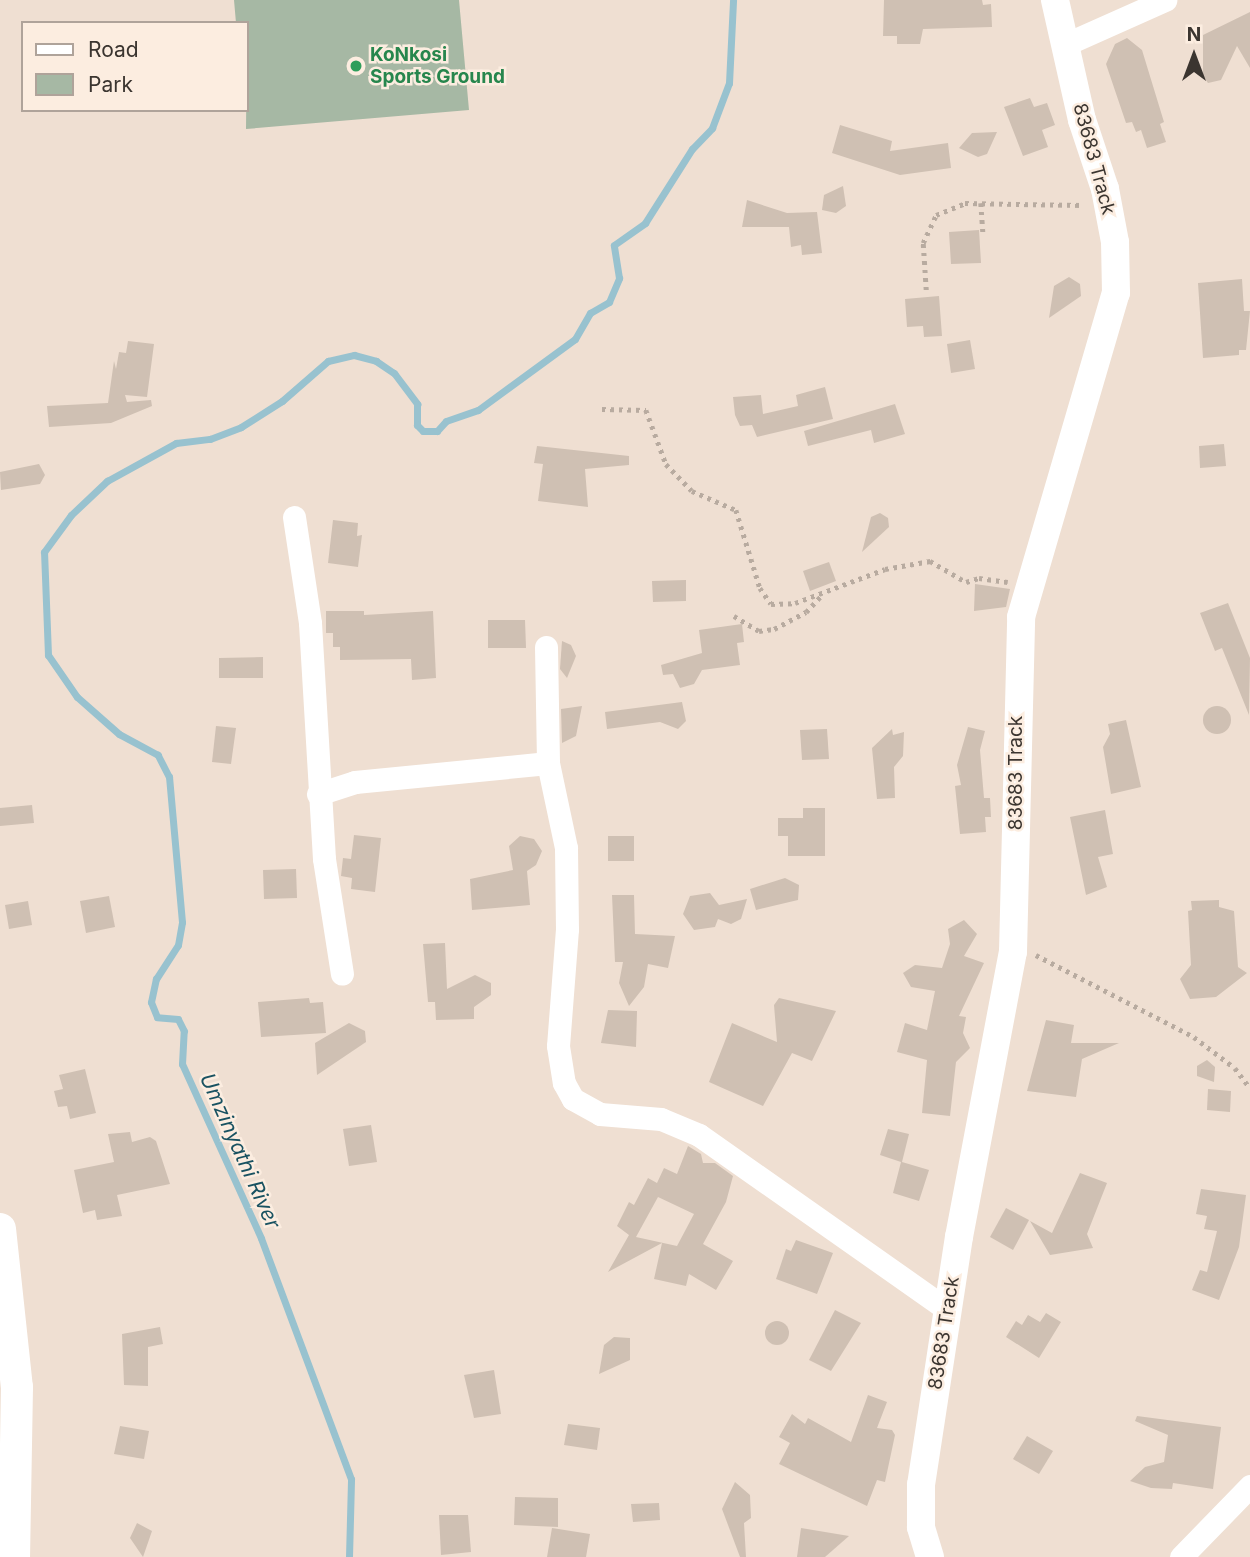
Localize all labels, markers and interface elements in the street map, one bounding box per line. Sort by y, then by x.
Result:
legend [21,21,248,112]
north arrow [1159,21,1229,91]
text: N [1187,23,1201,46]
text: Road [88,37,139,62]
place label: KoNkosi Sports Ground [370,44,505,88]
marker: KoNkosi Sports Ground [348,58,364,74]
text: Park [88,72,133,97]
street label: 83683 Track [1068,101,1120,217]
street label: 83683 Track [1005,716,1027,830]
water label: Umzinyathi River [194,1069,286,1233]
street label: 83683 Track [924,1275,964,1391]

